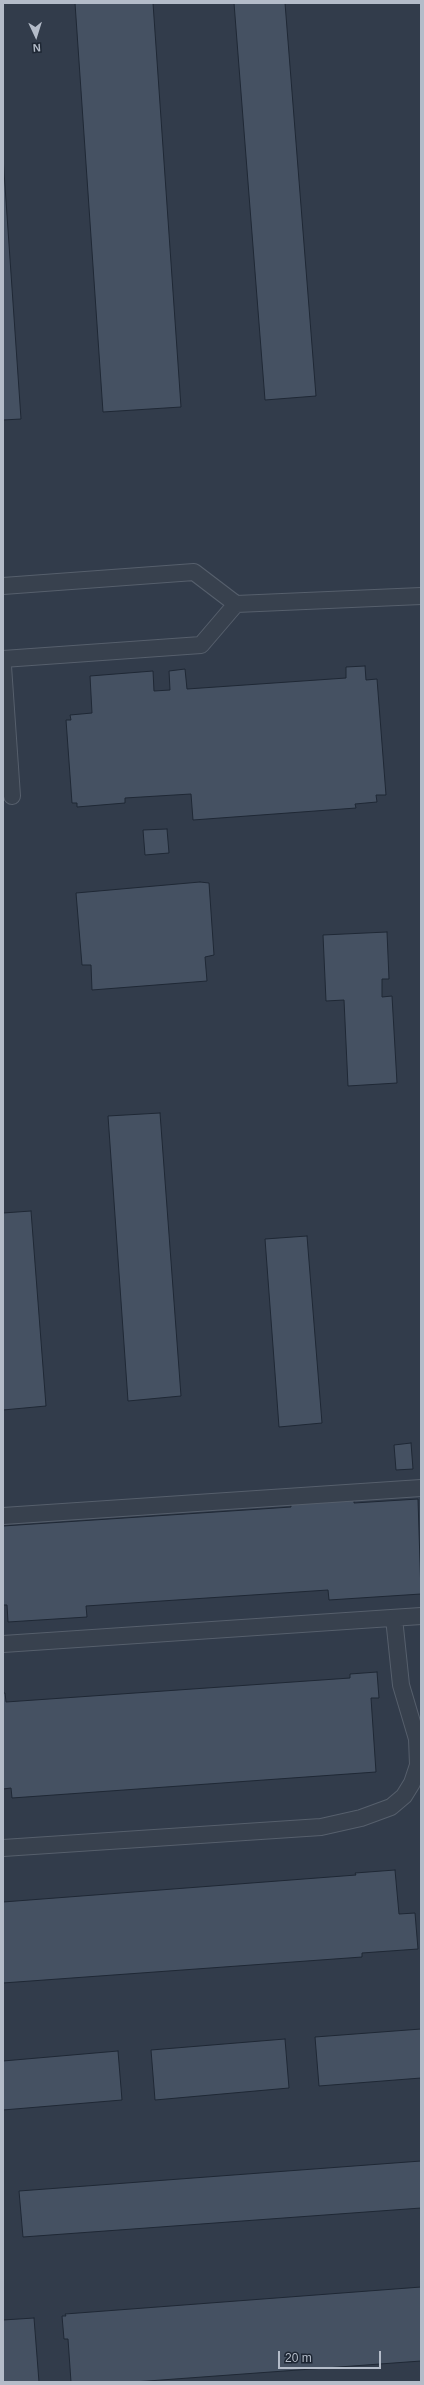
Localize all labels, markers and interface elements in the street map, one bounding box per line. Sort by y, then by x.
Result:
north arrow [16,16,56,56]
text: N [32,42,41,54]
scale bar [280,2343,383,2369]
text: 20 m [285,2351,312,2365]

